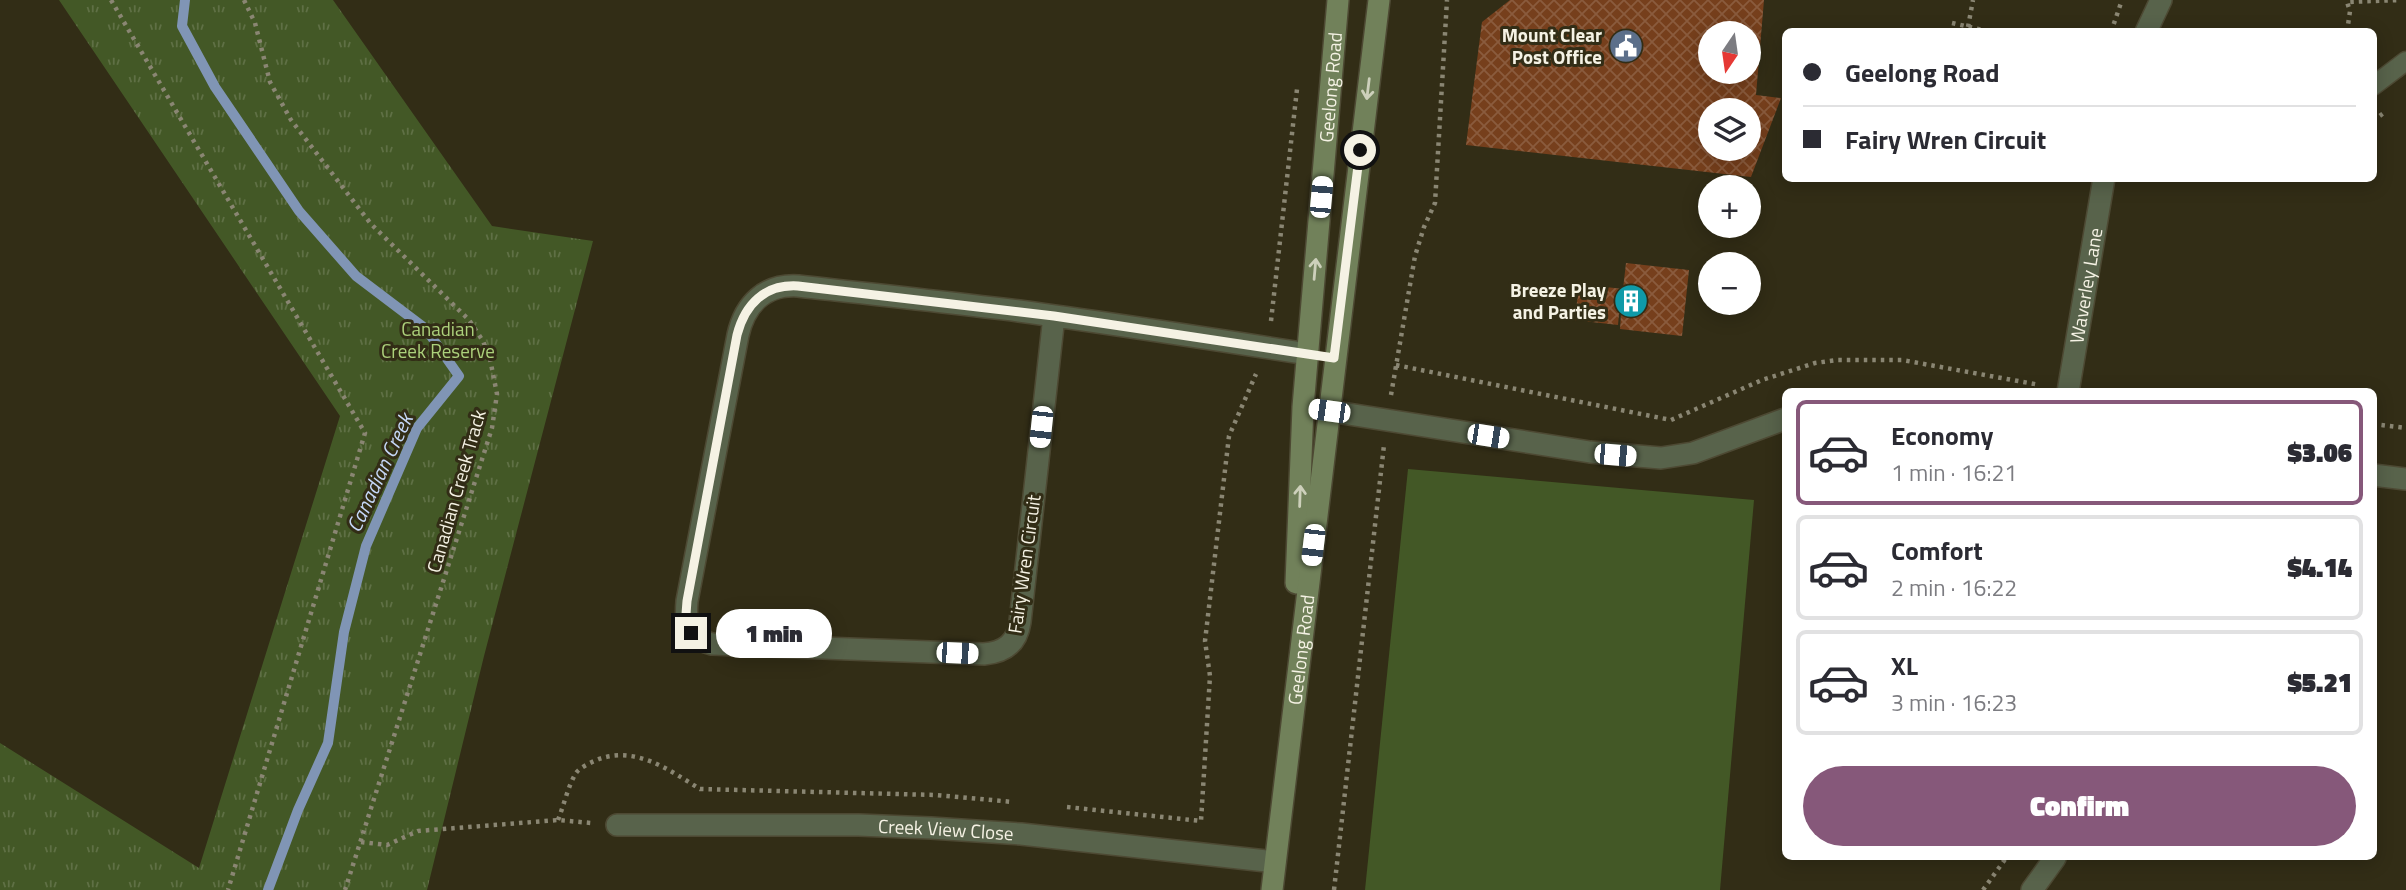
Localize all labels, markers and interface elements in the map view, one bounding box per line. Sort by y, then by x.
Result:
place label: Mount Clear Post Office [1502,20,1602,71]
north arrow [1698,21,1760,84]
map controls [1698,21,1761,315]
public building icon: Mount Clear Post Office [1607,27,1645,65]
street label: Geelong Road [1311,31,1349,144]
text: Geelong Road [1845,53,2000,92]
one-way arrow [1361,77,1374,100]
button: layers [1698,98,1761,161]
text: Fairy Wren Circuit [1845,120,2046,159]
route start [1344,134,1376,166]
car [1309,175,1334,219]
button: + [1698,175,1761,238]
street label: Waverley Lane [2061,225,2109,345]
button: − [1698,252,1761,315]
one-way arrow [1309,258,1322,281]
place label: Breeze Play and Parties [1510,275,1606,326]
building icon: Breeze Play and Parties [1612,282,1650,320]
park label: Canadian Creek Reserve [381,314,495,365]
car [1307,398,1352,424]
water label: Canadian Creek [338,405,422,537]
car [1029,405,1054,449]
street label: Canadian Creek Track [418,406,493,576]
text: Economy [1891,416,1993,455]
icon: car [1807,421,1870,484]
car [1466,422,1511,450]
text: $3.06 [2287,433,2352,472]
car [1594,443,1637,467]
text: 1 min · 16:21 [1891,455,2017,490]
one-way arrow [1293,485,1306,508]
street label: Fairy Wren Circuit [999,492,1048,635]
car [1301,523,1326,567]
text: Comfort [1891,531,1983,570]
icon: car [1807,536,1870,599]
text: $4.14 [2287,548,2352,587]
text: 2 min · 16:22 [1891,570,2017,605]
street label: Geelong Road [1279,593,1321,706]
callout: 1 min [716,608,831,658]
text: 1 min [745,616,803,651]
route end [675,617,707,649]
car [936,642,979,664]
text: XL [1891,646,1918,685]
icon: car [1807,651,1870,714]
text: $5.21 [2287,663,2352,702]
text: 3 min · 16:23 [1891,685,2017,720]
button: Confirm [1803,766,2356,846]
street label: Creek View Close [877,811,1015,847]

